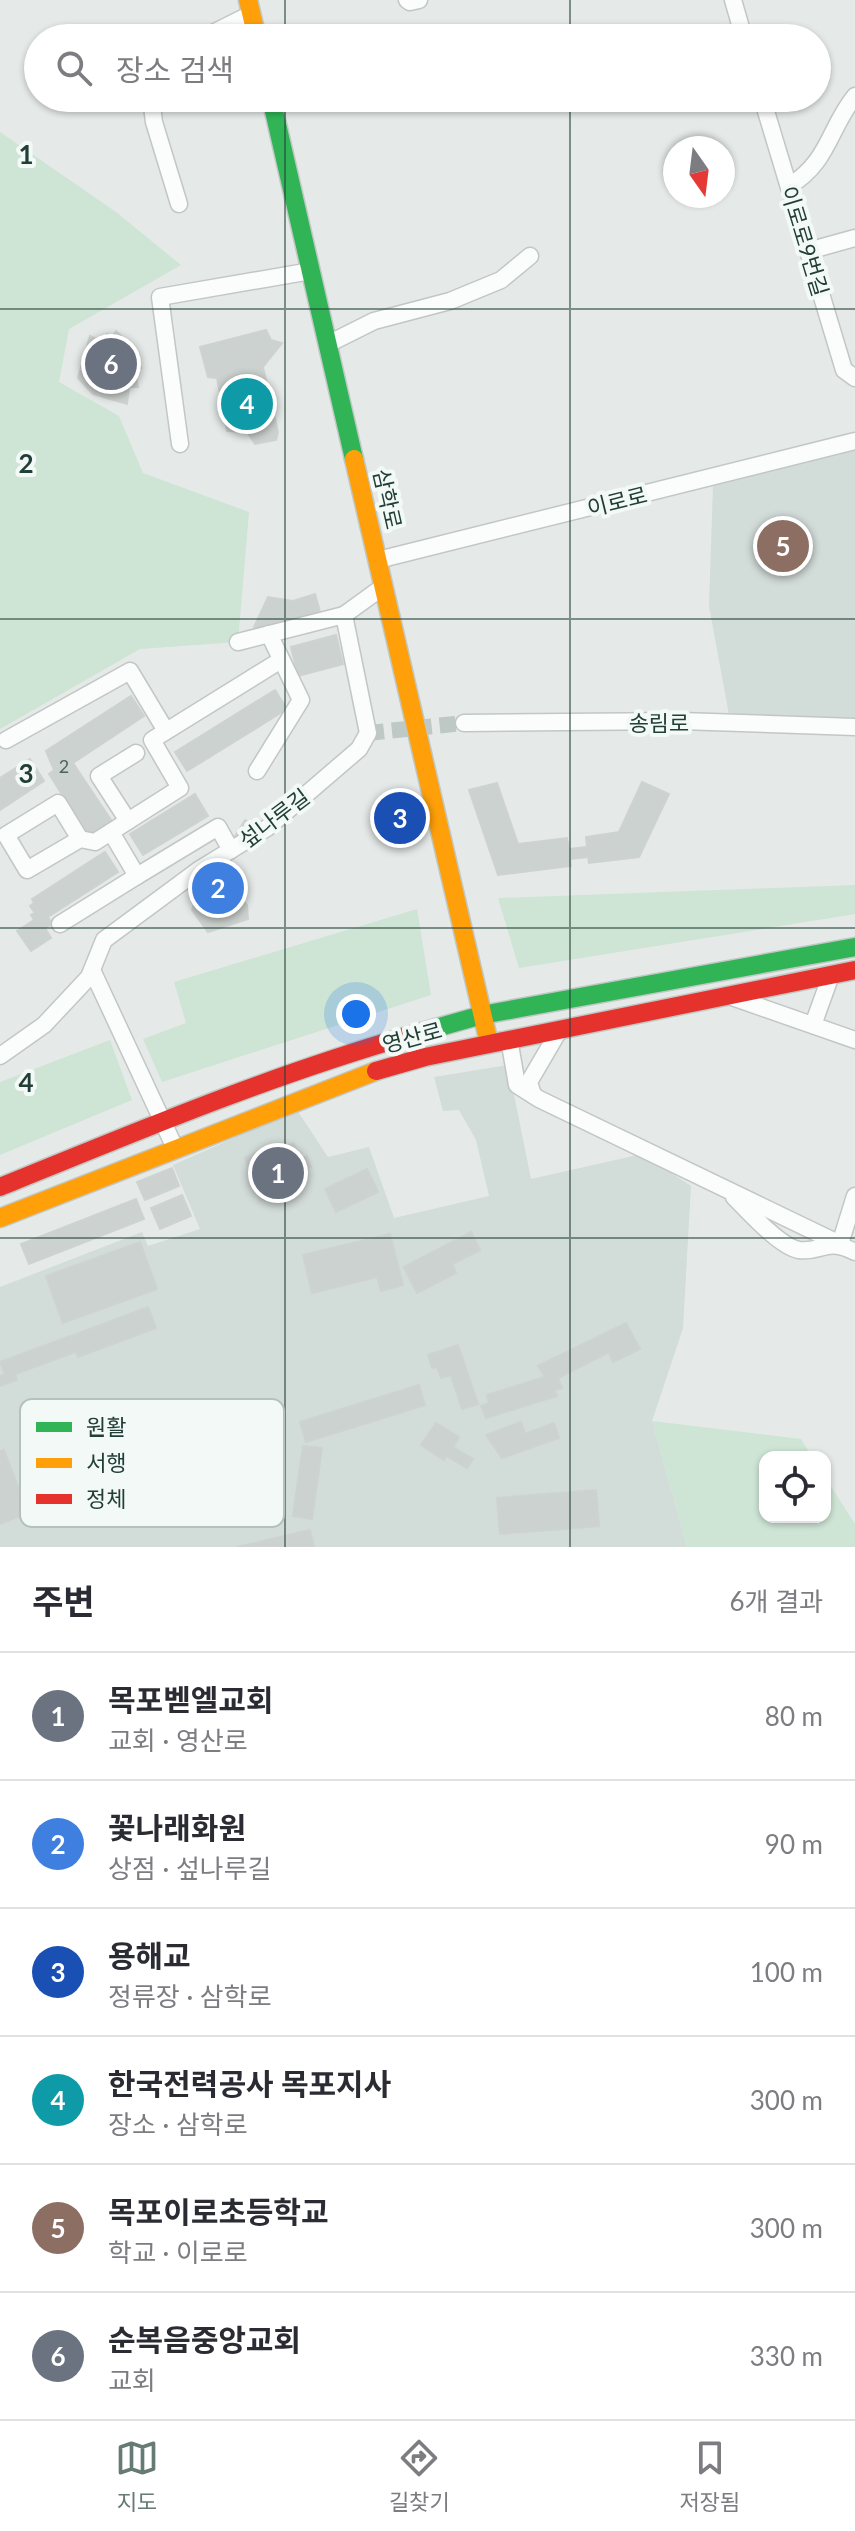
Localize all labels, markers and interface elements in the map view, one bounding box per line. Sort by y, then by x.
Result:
search box [24,24,831,112]
icon: search [52,46,96,90]
text: 장소 검색 [116,51,234,87]
north arrow [663,136,735,208]
text: 1 [18,138,34,170]
street label: 이로로9번길 [775,183,835,299]
pin: 6 [85,334,137,394]
pin: 4 [221,374,273,434]
text: 2 [18,447,34,479]
street label: 삼학로 [368,466,408,532]
street label: 이로로 [584,481,650,521]
pin: 5 [757,516,809,576]
street label: 송림로 [629,709,689,736]
house number: 2 [59,755,69,777]
text: 3 [18,757,34,789]
street label: 섶나루길 [234,783,314,853]
pin: 3 [374,788,426,848]
pin: 2 [192,858,244,918]
your location [336,994,376,1034]
street label: 영산로 [379,1016,445,1058]
text: 4 [18,1066,34,1098]
pin: 1 [252,1143,304,1203]
legend [20,1399,284,1527]
text: 원활 [86,1413,126,1440]
text: 서행 [86,1449,126,1476]
map controls [759,1451,831,1523]
button: locate [759,1451,831,1523]
text: 정체 [86,1485,126,1512]
text: 주변 [32,1580,95,1621]
text: 6개 결과 [730,1585,823,1617]
text: 목포벧엘교회 [108,1681,274,1717]
text: 1 [50,1700,66,1732]
text: 80 m [765,1700,823,1732]
text: 교회 · 영산로 [108,1724,248,1756]
text: 꽃나래화원 [108,1809,246,1845]
text: 2 [50,1828,66,1860]
text: 90 m [765,1828,823,1860]
text: 상점 · 섶나루길 [108,1852,272,1884]
text: 용해교 [108,1937,191,1973]
text: 3 [50,1956,66,1988]
text: 100 m [750,1956,823,1988]
text: 정류장 · 삼학로 [108,1980,272,2012]
text: 한국전력공사 목포지사 [108,2065,391,2101]
text: 4 [50,2084,66,2116]
text: 300 m [750,2084,823,2116]
text: 장소 · 삼학로 [108,2108,248,2140]
text: 목포이로초등학교 [108,2193,329,2229]
text: 5 [50,2212,66,2244]
text: 300 m [750,2212,823,2244]
text: 학교 · 이로로 [108,2236,248,2268]
text: 순복음중앙교회 [108,2321,301,2357]
text: 6 [50,2340,66,2372]
text: 330 m [750,2340,823,2372]
text: 교회 [108,2364,156,2396]
tab: 지도 [115,2436,159,2516]
tab: 길찾기 [389,2436,450,2516]
tab: 저장됨 [679,2436,740,2516]

